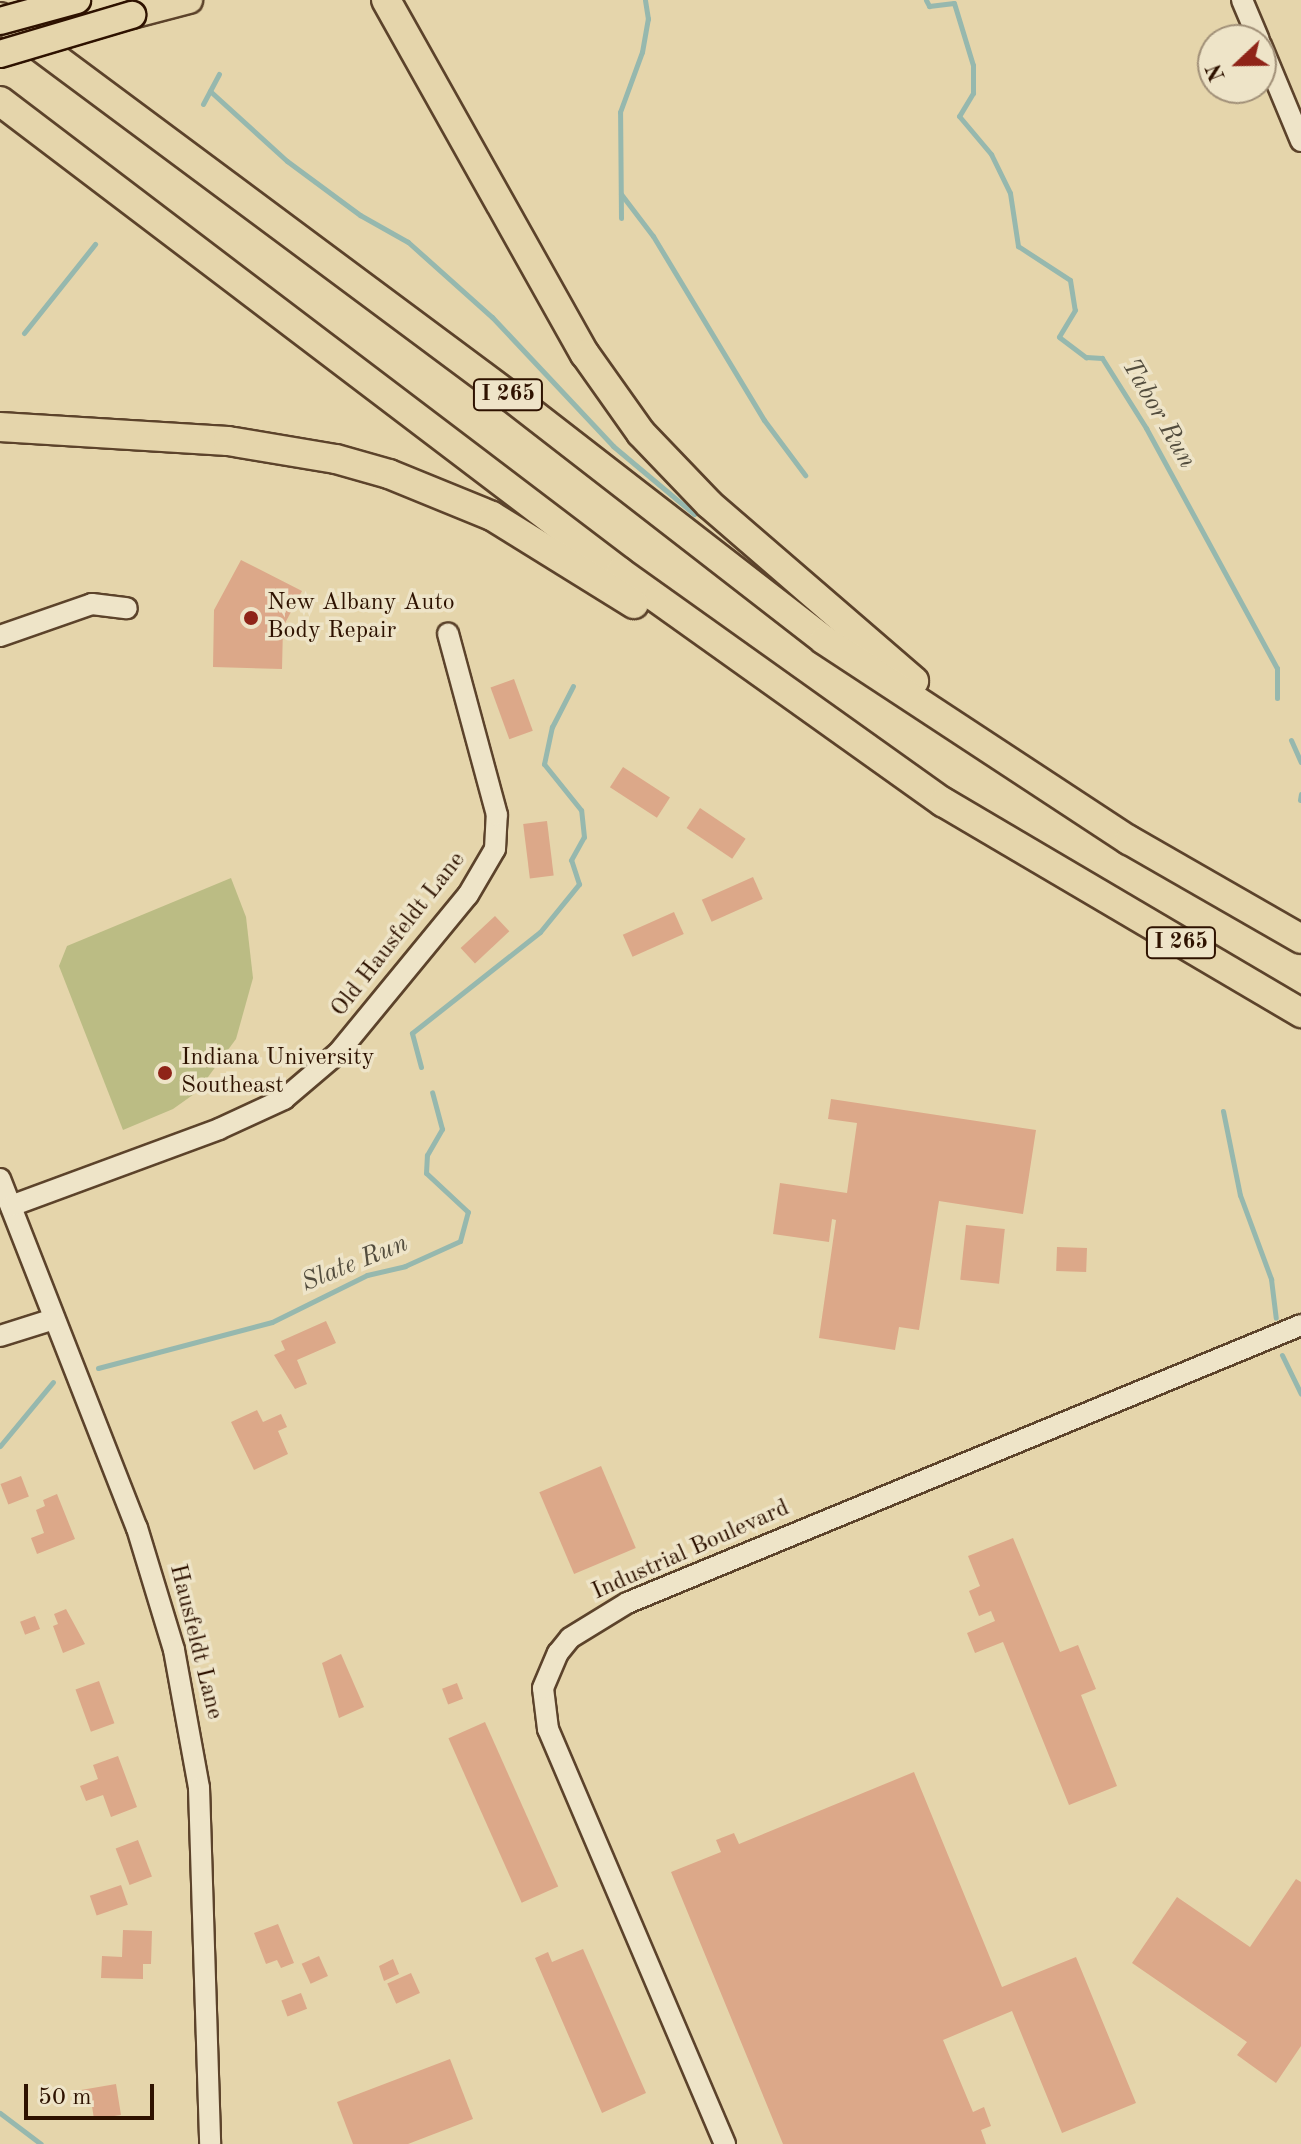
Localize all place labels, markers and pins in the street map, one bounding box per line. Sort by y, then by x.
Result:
place label: New Albany Auto Body Repair [267,590,455,646]
marker: New Albany Auto Body Repair [242,609,260,627]
place label: Indiana University Southeast [181,1045,374,1101]
marker: Indiana University Southeast [156,1064,174,1082]

